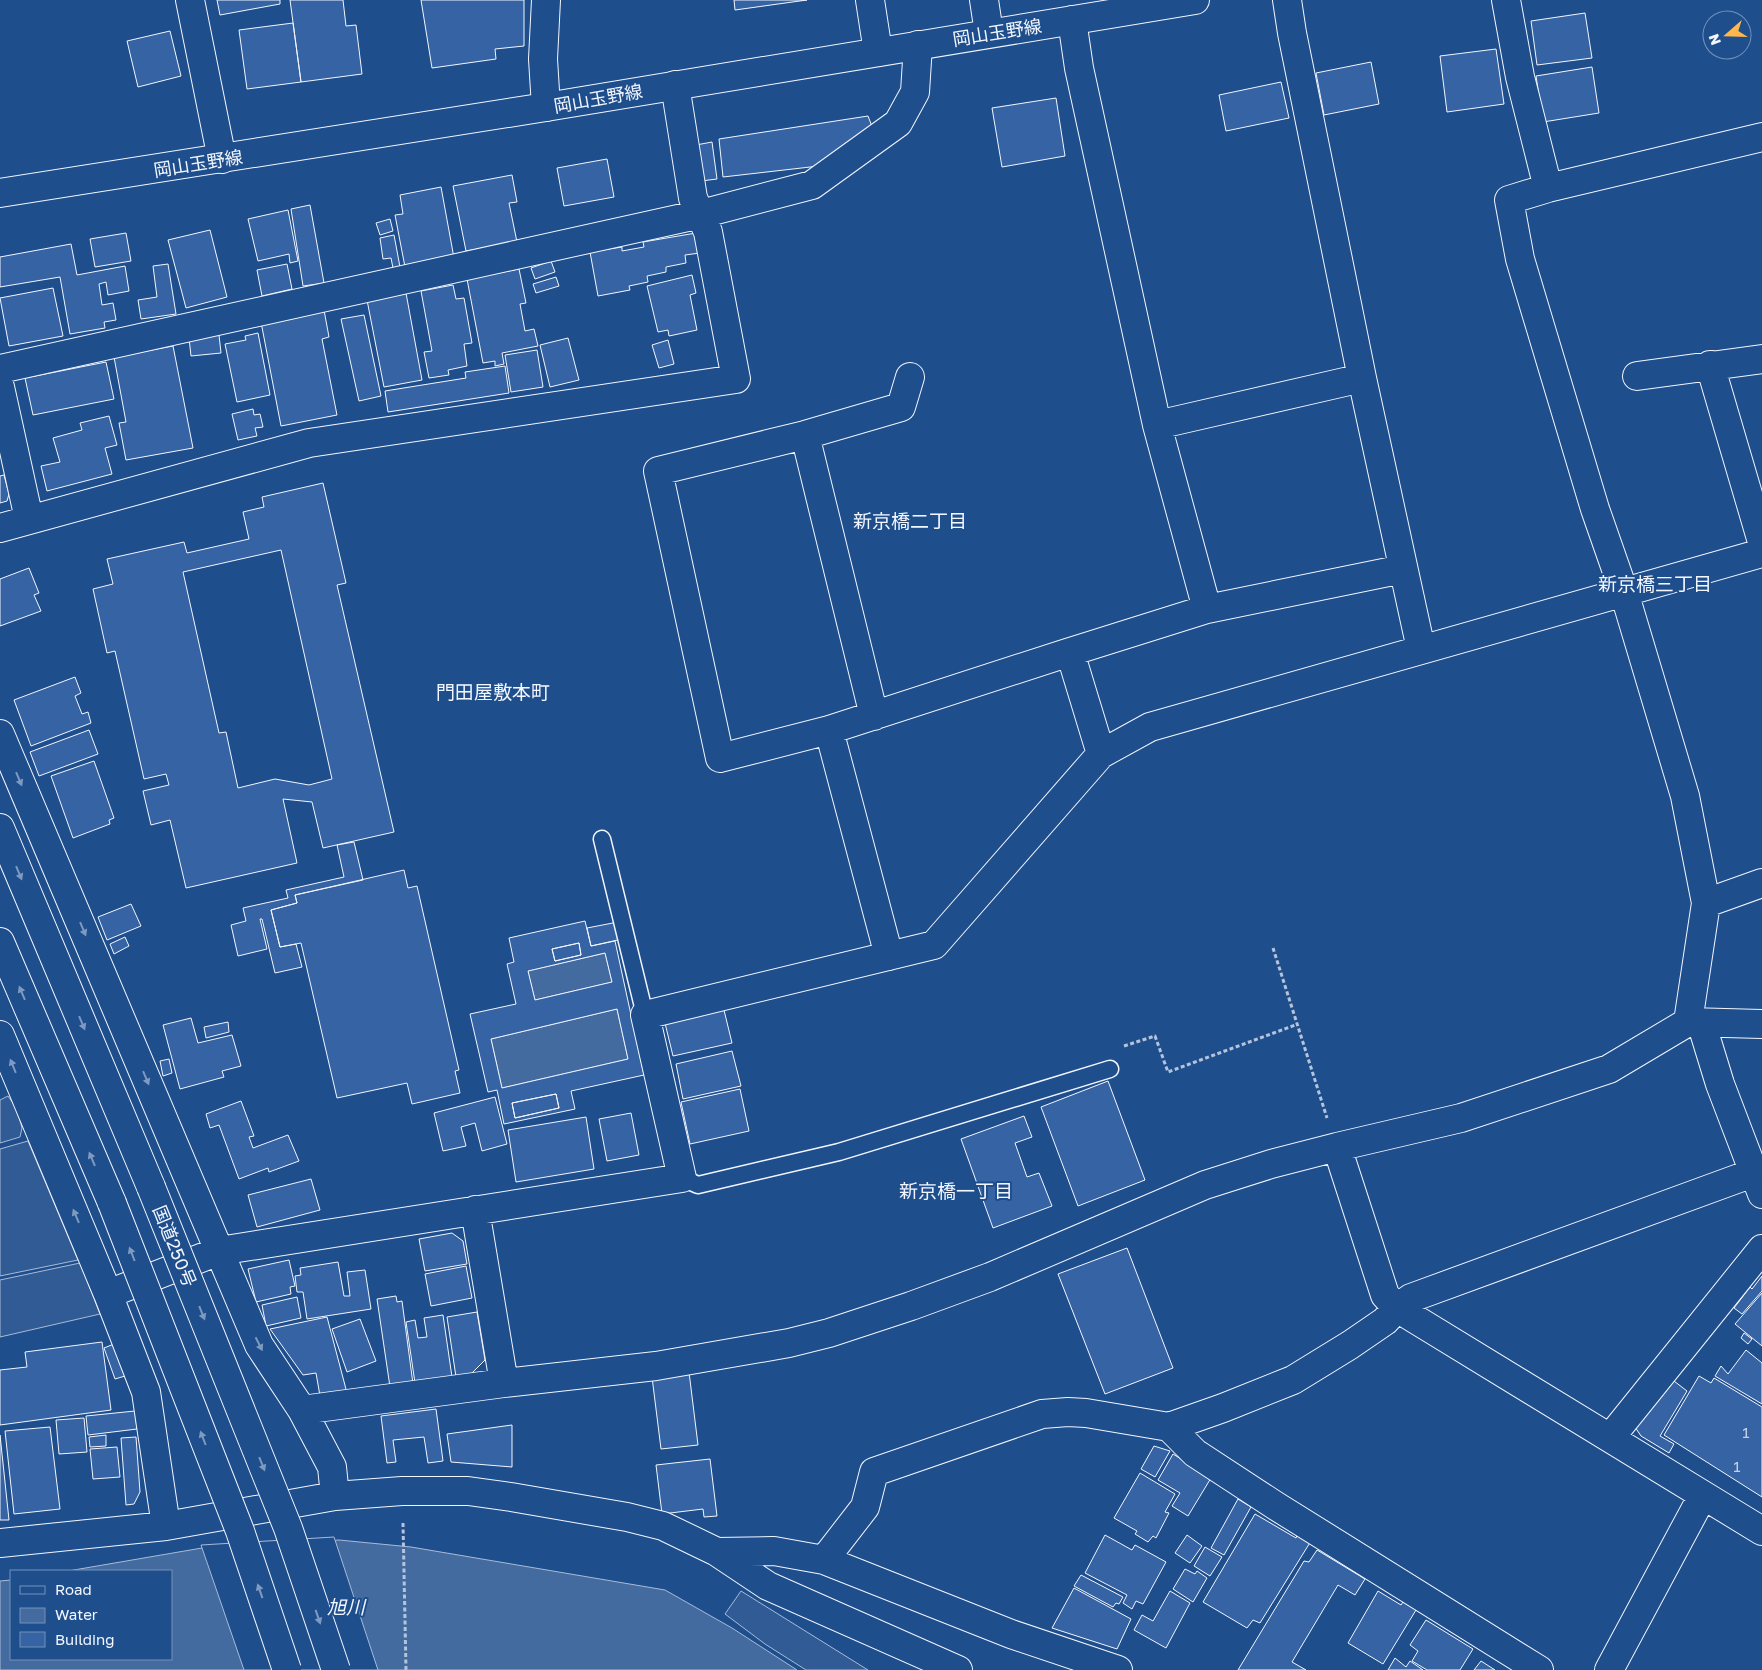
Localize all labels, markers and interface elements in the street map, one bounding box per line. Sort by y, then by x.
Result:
north arrow [1702,10,1752,60]
street label: 岡山玉野線 [951,14,1043,50]
text: N [1705,32,1724,48]
street label: 岡山玉野線 [552,79,644,117]
street label: 岡山玉野線 [152,145,244,181]
district label: 新京橋二丁目 [853,509,967,532]
district label: 新京橋三丁目 [1598,572,1712,595]
district label: 門田屋敷本町 [436,680,550,703]
one-way arrow [15,772,23,787]
one-way arrow [15,866,23,880]
one-way arrow [79,922,87,936]
one-way arrow [17,986,25,1000]
one-way arrow [78,1015,86,1030]
one-way arrow [9,1059,16,1074]
one-way arrow [142,1071,150,1086]
one-way arrow [88,1151,96,1166]
district label: 新京橋一丁目 [899,1179,1013,1202]
street label: 国道250号 [149,1202,201,1290]
one-way arrow [71,1209,79,1224]
one-way arrow [127,1247,135,1262]
one-way arrow [198,1306,206,1321]
one-way arrow [255,1336,263,1351]
house number: 1 [1742,1423,1750,1441]
one-way arrow [199,1431,207,1446]
one-way arrow [259,1457,267,1471]
house number: 1 [1733,1457,1741,1475]
legend [10,1570,172,1660]
text: Road [55,1580,92,1598]
one-way arrow [256,1583,263,1598]
water label: 旭川 [327,1595,367,1618]
text: Water [55,1605,98,1623]
one-way arrow [315,1609,322,1624]
text: Building [55,1630,115,1648]

